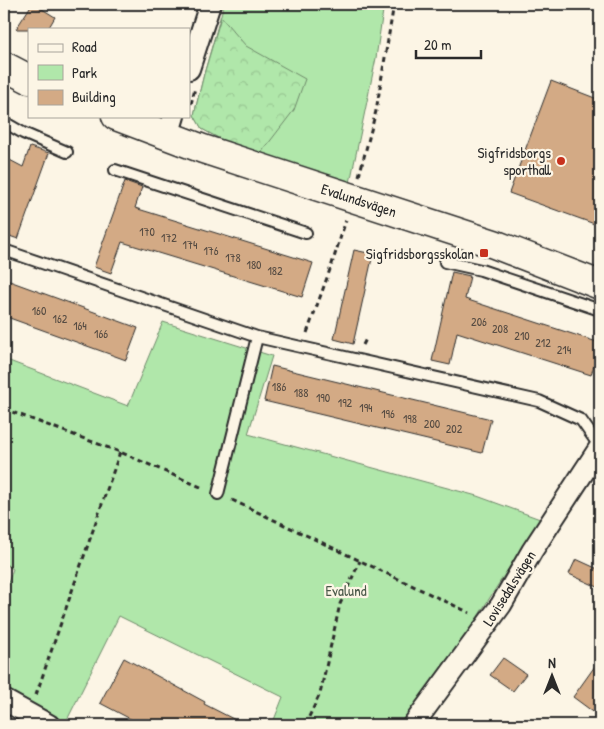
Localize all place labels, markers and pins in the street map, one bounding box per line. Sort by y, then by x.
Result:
place label: Sigfridsborgs sporthall [477,142,552,180]
marker: Sigfridsborgs sporthall [555,155,567,167]
place label: Sigfridsborgsskolan [366,243,474,264]
marker: Sigfridsborgsskolan [478,247,490,259]

